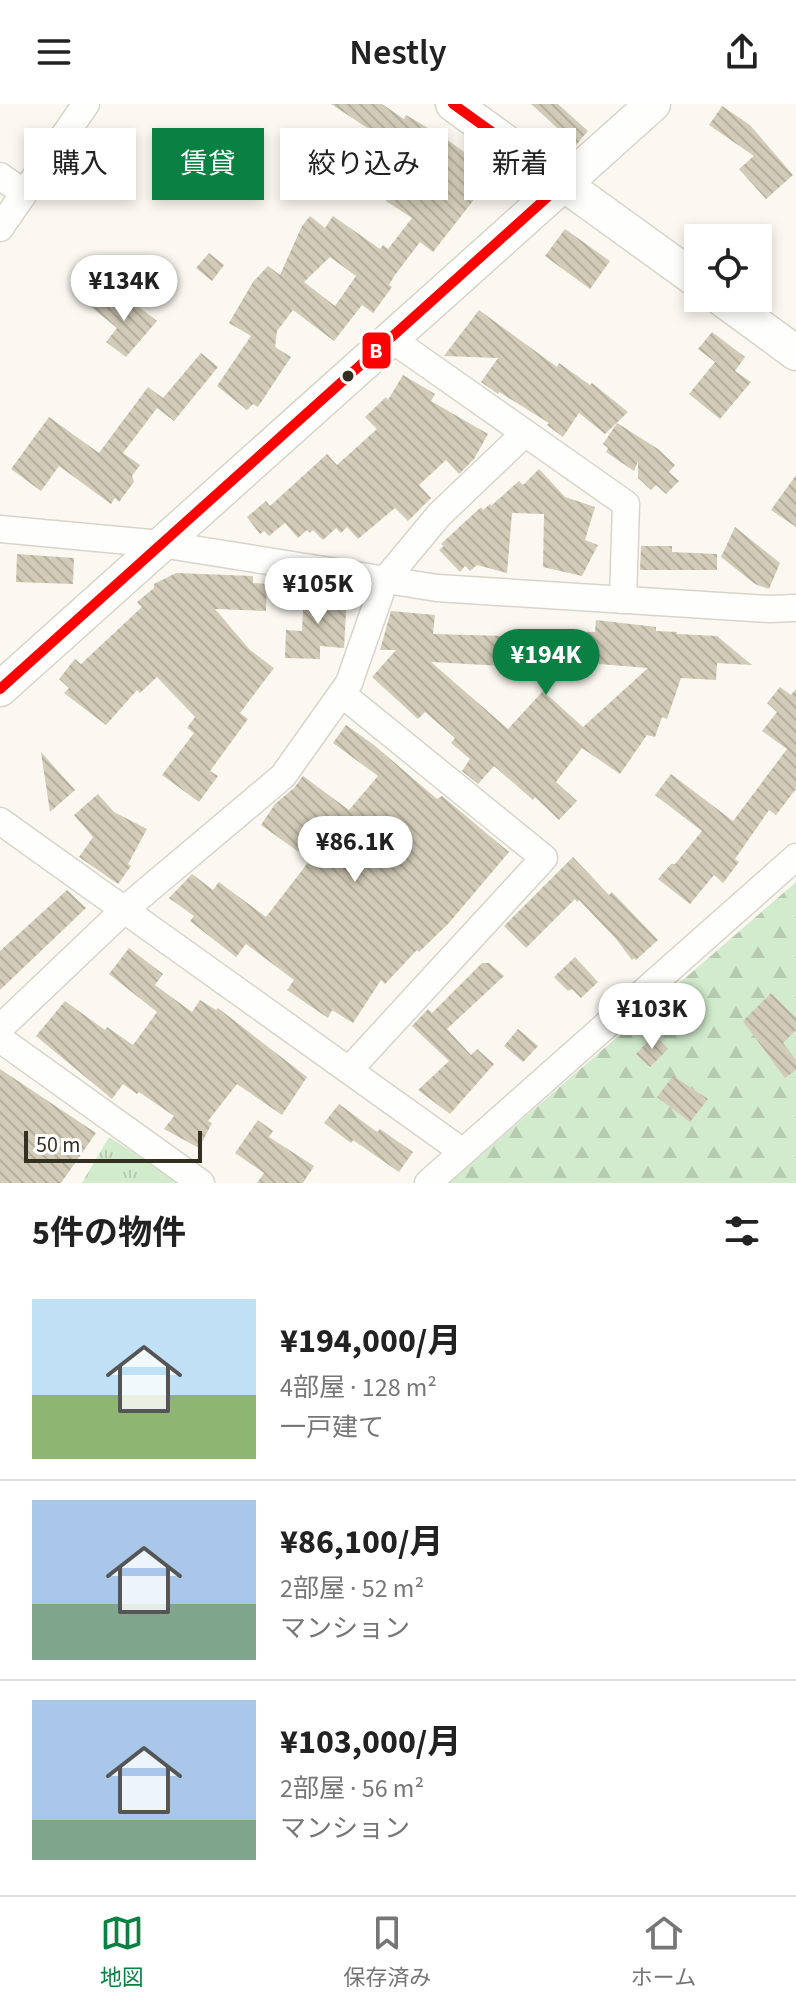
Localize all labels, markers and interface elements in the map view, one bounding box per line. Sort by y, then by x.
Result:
text: Nestly [349,27,447,78]
icon: menu [32,30,76,74]
icon: share [720,30,764,74]
chip: 購入 [24,128,136,200]
chip: 賃貸 [152,128,264,200]
chip: 絞り込み [280,128,448,200]
chip: 新着 [464,128,576,200]
map controls [684,224,772,312]
button: locate [684,224,772,312]
pin: ¥134K [68,255,180,323]
text: ¥134K [89,262,159,299]
line badge: B [361,331,392,370]
text: B [369,335,383,367]
unlabelled marker [340,368,356,384]
pin: ¥105K [262,558,374,626]
text: ¥105K [283,565,353,602]
pin: ¥194K [490,629,602,697]
text: ¥194K [511,636,581,673]
pin: ¥86.1K [290,816,420,884]
text: ¥86.1K [316,823,394,860]
pin: ¥103K [596,983,708,1051]
text: ¥103K [617,990,687,1027]
scale bar [24,1127,202,1163]
text: 50 m [36,1129,81,1161]
text: 5件の物件 [32,1209,186,1258]
icon: filters [720,1209,764,1253]
text: ¥194,000/月 [280,1317,461,1366]
icon: home [96,1331,192,1427]
text: 4部屋 · 128 m² [280,1369,437,1406]
text: 一戸建て [280,1409,384,1446]
text: ¥86,100/月 [280,1518,443,1567]
icon: home [96,1532,192,1628]
text: 2部屋 · 52 m² [280,1570,424,1607]
text: マンション [280,1610,410,1647]
text: ¥103,000/月 [280,1718,461,1767]
icon: home [96,1732,192,1828]
text: 2部屋 · 56 m² [280,1770,424,1807]
text: マンション [280,1810,410,1847]
tab: 地図 [100,1911,144,1994]
tab: 保存済み [343,1911,431,1994]
tab: ホーム [631,1911,696,1994]

